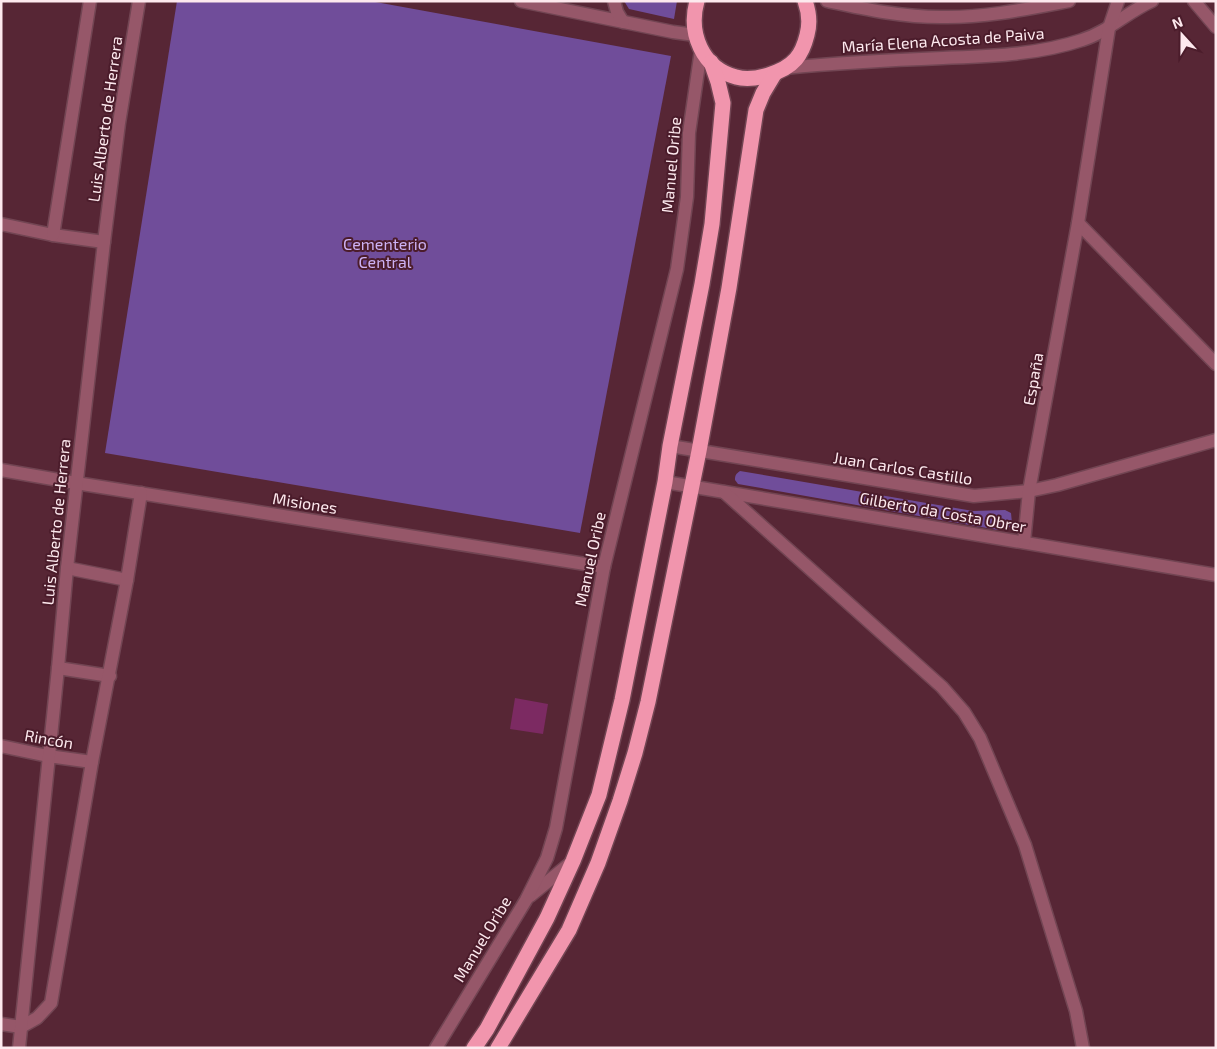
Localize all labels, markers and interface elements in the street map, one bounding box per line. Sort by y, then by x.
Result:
north arrow [1157,10,1207,60]
text: N [1169,13,1185,32]
street label: María Elena Acosta de Paiva [841,23,1045,56]
street label: Luis Alberto de Herrera [83,35,126,203]
street label: Manuel Oribe [657,116,684,214]
park label: Cementerio Central [343,234,427,271]
street label: España [1019,351,1046,407]
street label: Luis Alberto de Herrera [37,438,74,606]
street label: Juan Carlos Castillo [832,447,974,488]
street label: Gilberto da Costa Obrer [858,487,1029,536]
street label: Misiones [271,488,339,517]
street label: Manuel Oribe [570,510,609,608]
street label: Rincón [23,725,75,752]
street label: Manuel Oribe [449,892,515,985]

